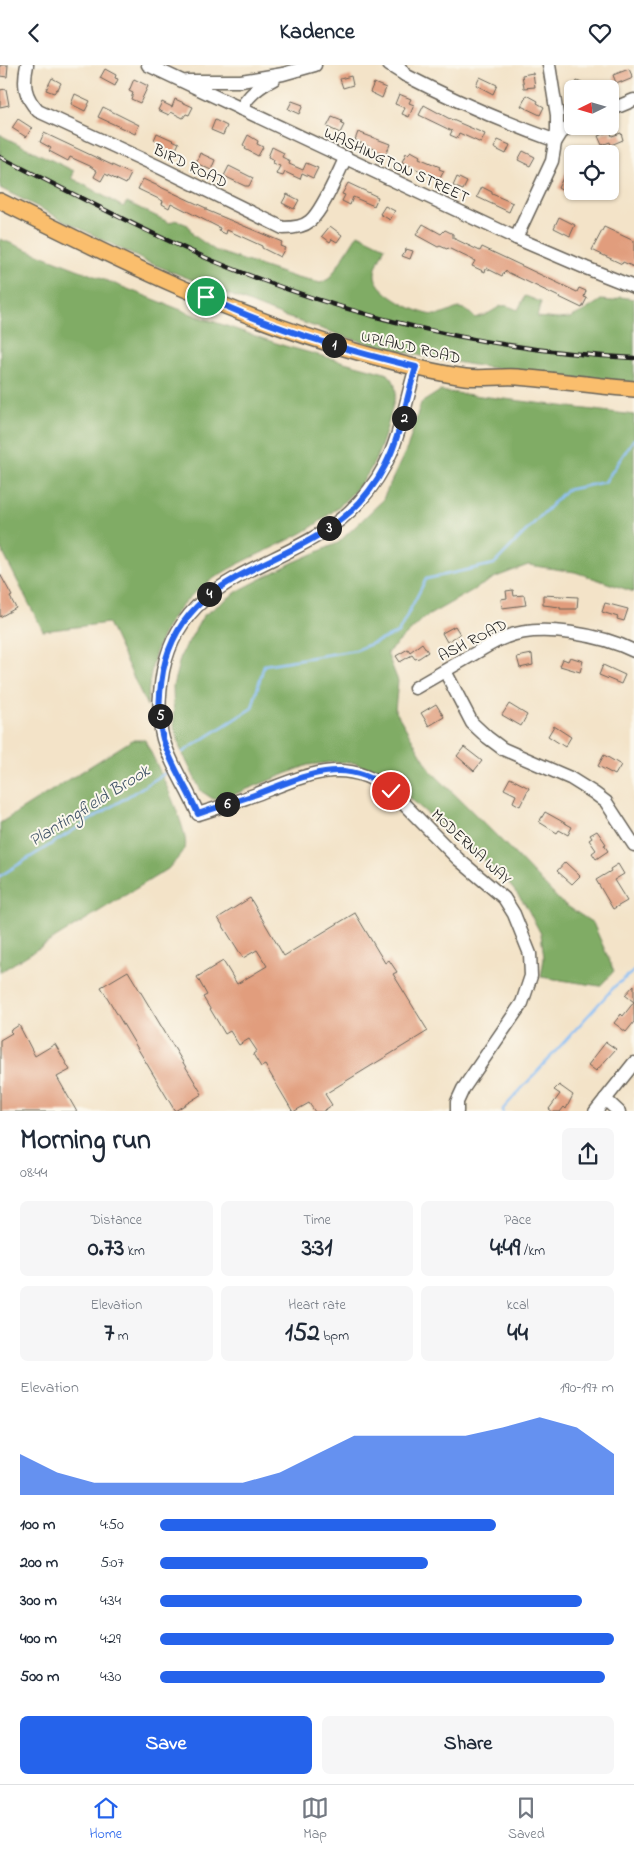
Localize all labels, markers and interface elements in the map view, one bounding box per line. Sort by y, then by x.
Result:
text: Kadence [279,17,355,49]
icon: back [20,19,48,47]
icon: heart [586,19,614,47]
north arrow [564,80,619,135]
map controls [564,80,619,200]
street label: WASHINGTON STREET [320,122,473,210]
street label: BIRD ROAD [148,138,231,195]
button: locate [564,145,619,200]
pin [185,276,227,318]
icon: arrive [192,283,220,311]
street label: UPLAND ROAD [358,325,463,371]
pin: 1 [322,333,346,357]
text: 1 [332,335,337,356]
pin: 2 [392,405,416,431]
text: 2 [401,408,408,429]
pin: 3 [316,515,342,541]
text: 3 [327,518,332,539]
pin: 4 [196,581,222,607]
text: 4 [207,584,212,605]
street label: ASH ROAD [434,613,512,668]
pin: 5 [148,703,172,729]
text: 5 [156,706,165,727]
water label: Plantingfield Brook [25,758,157,854]
pin [370,770,412,812]
icon: check [377,777,405,805]
pin: 6 [214,791,240,817]
text: 6 [224,794,231,815]
street label: MODERNA WAY [425,804,517,892]
text: Morning run [20,1121,151,1162]
button: share [562,1128,614,1180]
text: 08:44 [20,1161,47,1185]
text: Distance [91,1210,142,1231]
text: Time [303,1210,331,1231]
text: Pace [504,1210,531,1231]
text: 0.73 [88,1231,124,1267]
text: 3:31 [302,1231,332,1267]
text: 4:49 [490,1231,520,1267]
text: km [124,1241,145,1262]
text: /km [520,1241,545,1262]
text: Elevation [91,1295,142,1316]
text: Heart rate [288,1295,346,1316]
text: kcal [507,1295,529,1316]
text: 7 [104,1316,114,1352]
text: 152 [285,1316,320,1352]
text: 44 [507,1316,528,1352]
text: m [114,1326,129,1347]
text: bpm [320,1326,349,1347]
text: Elevation [20,1376,79,1400]
text: 190–197 m [560,1376,614,1400]
text: 100 m [20,1513,55,1537]
text: 4:50 [100,1513,124,1537]
text: 200 m [20,1551,58,1575]
text: 5:07 [100,1551,124,1575]
text: 300 m [20,1589,57,1613]
text: 4:34 [100,1589,121,1613]
text: 400 m [20,1627,57,1651]
text: 4:29 [100,1627,121,1651]
text: 500 m [20,1665,59,1689]
text: 4:30 [100,1665,121,1689]
button: Save [20,1716,312,1774]
button: Share [322,1716,614,1774]
tab: Home [89,1794,122,1845]
tab: Map [301,1794,329,1845]
tab: Saved [508,1794,545,1845]

